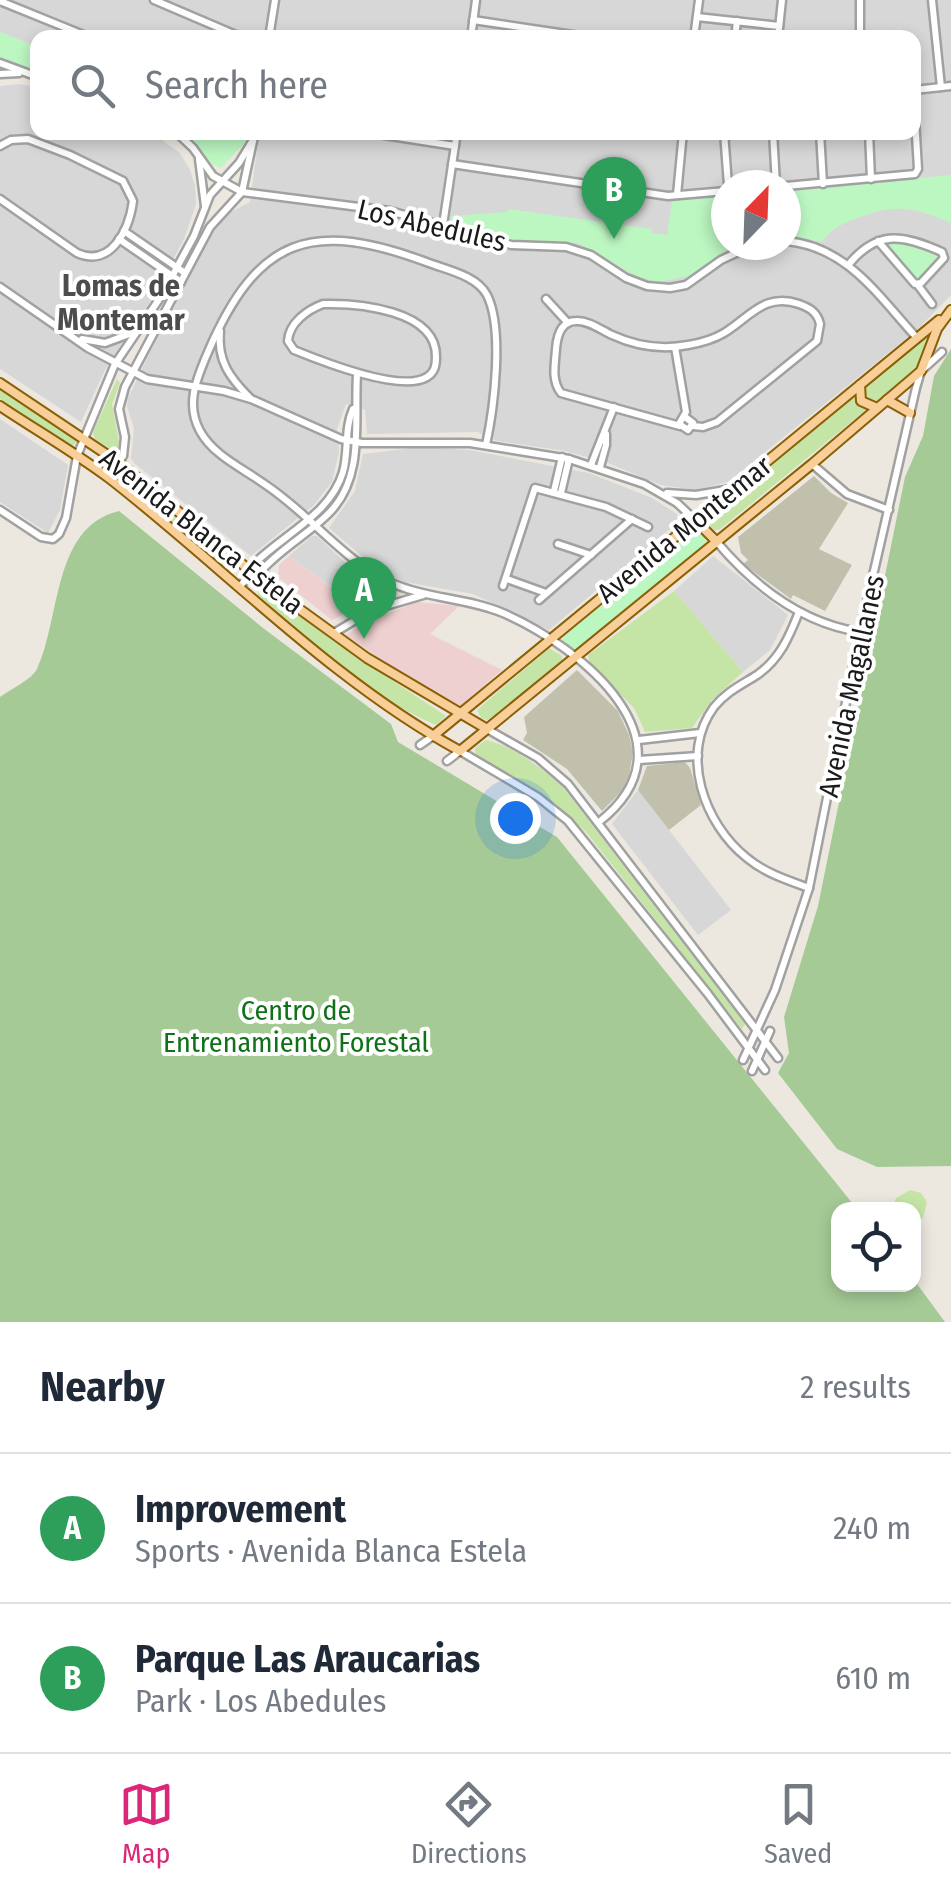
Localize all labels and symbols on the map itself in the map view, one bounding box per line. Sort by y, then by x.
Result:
pin: B [582,156,646,239]
north arrow [711,170,801,260]
street label: Los Abedules [355,192,509,259]
district label: Lomas de Montemar [57,268,186,338]
street label: Avenida Blanca Estela [93,442,310,621]
street label: Avenida Montemar [590,449,778,610]
pin: A [332,556,396,639]
street label: Avenida Magallanes [812,572,891,800]
your location [490,793,541,844]
park label: Centro de Entrenamiento Forestal [163,994,429,1059]

